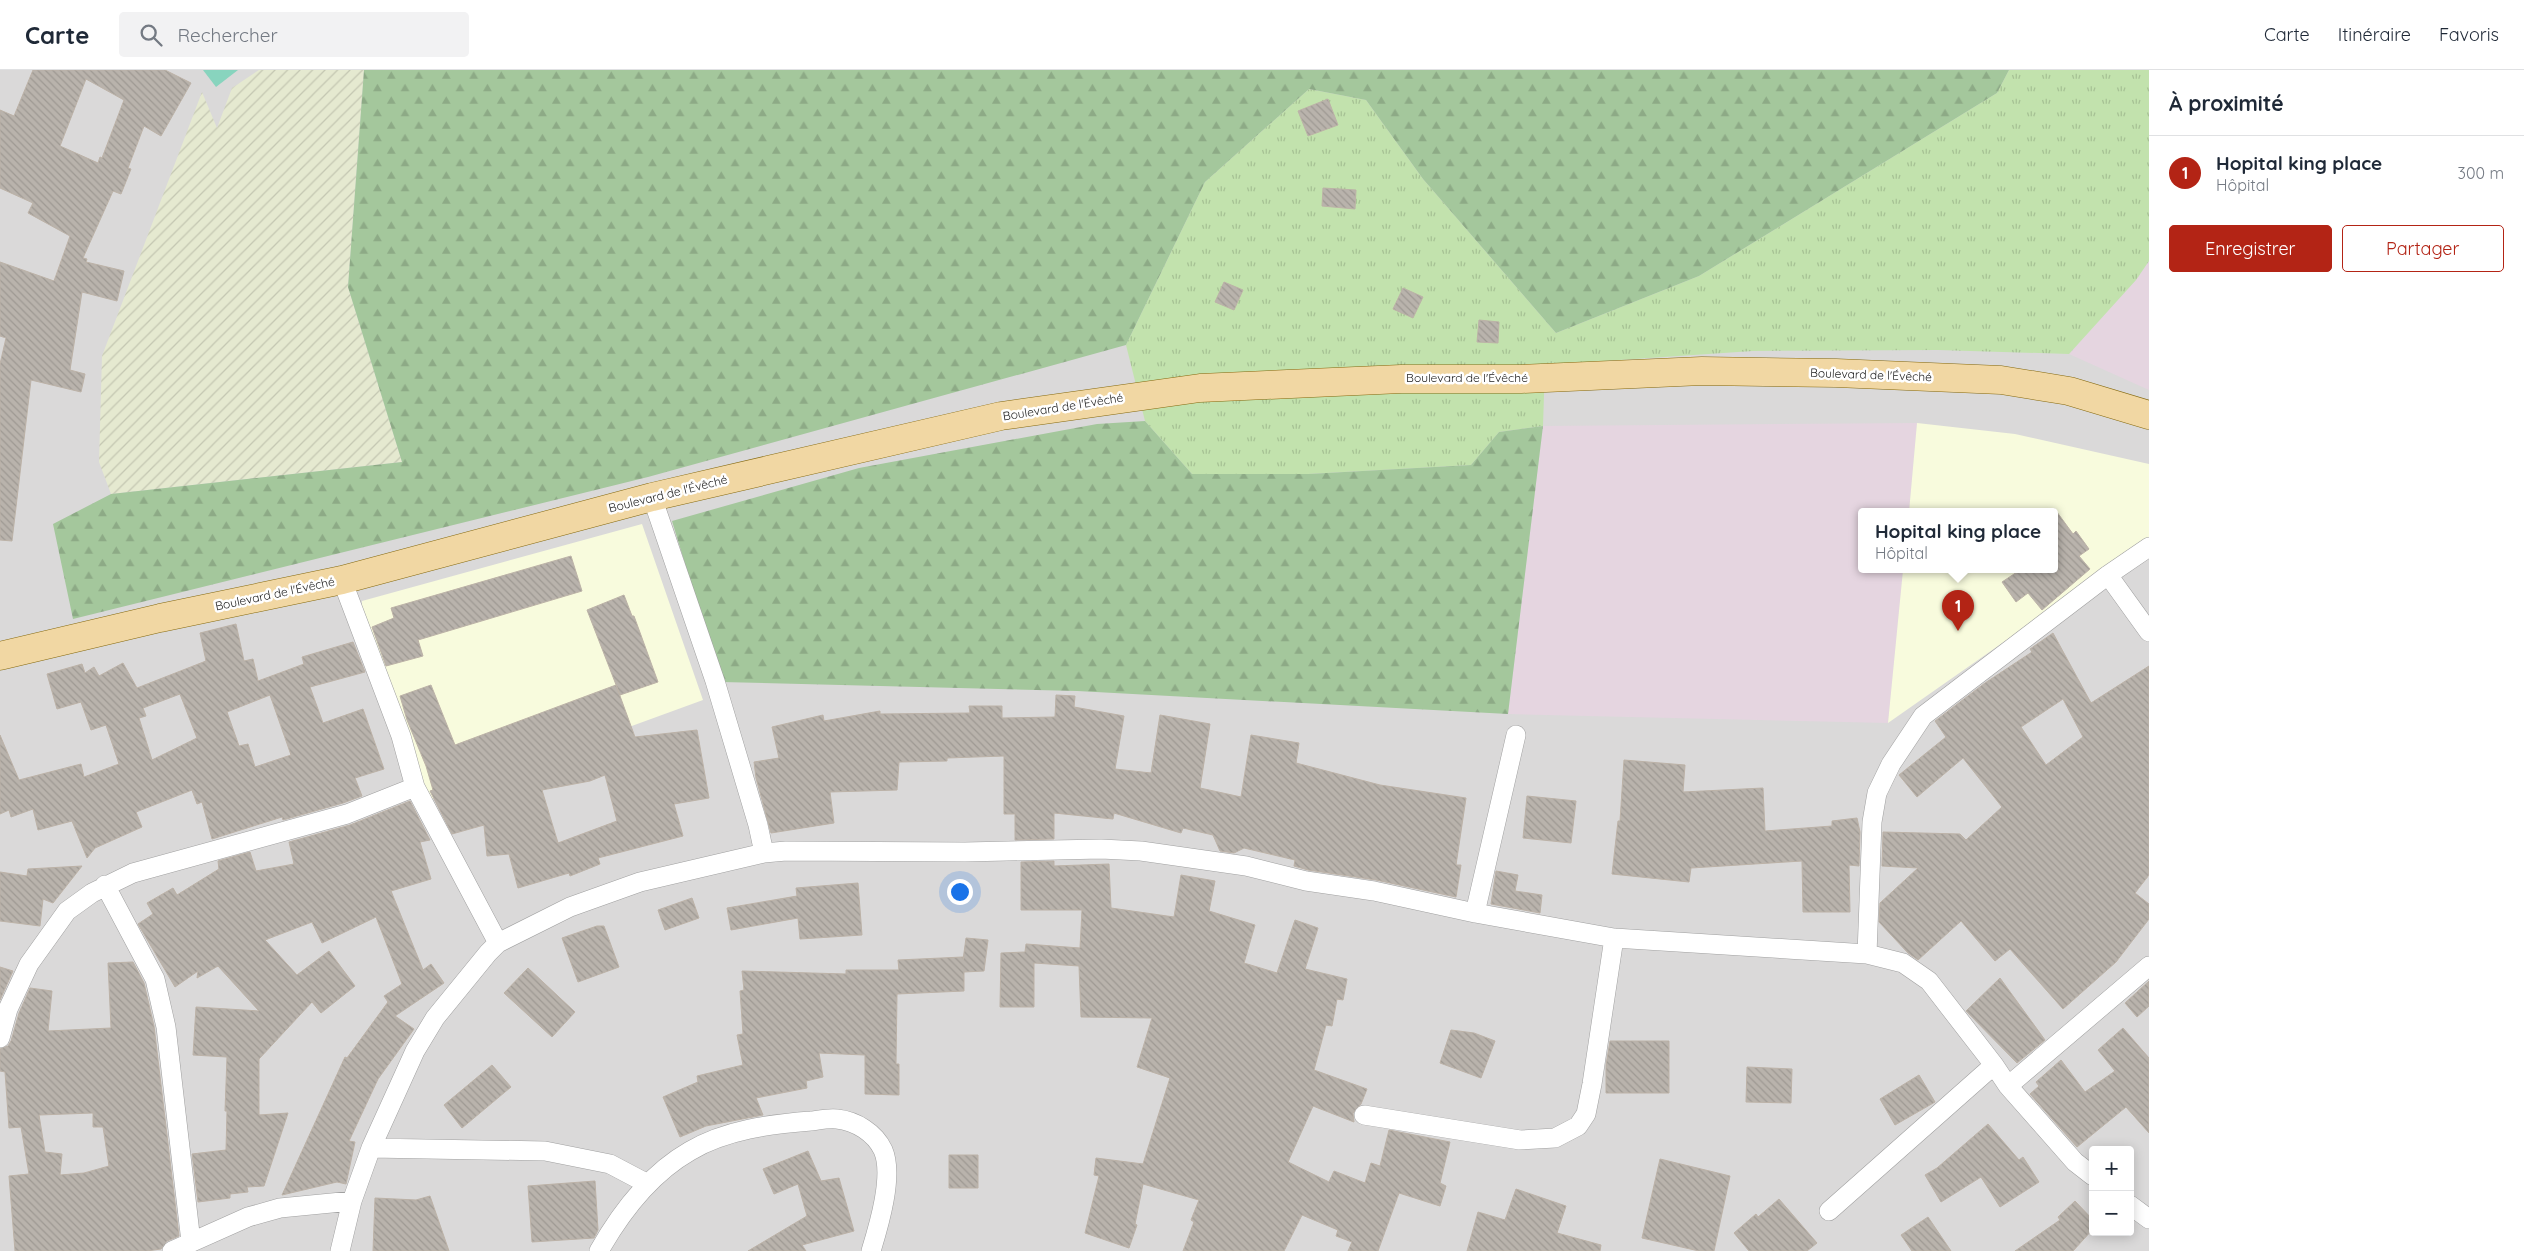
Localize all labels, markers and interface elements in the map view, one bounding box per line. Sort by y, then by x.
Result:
search box [119,12,469,57]
text: Carte [25,20,89,50]
icon: search [137,21,165,49]
text: Rechercher [177,23,278,47]
text: Carte [2264,23,2310,46]
text: Itinéraire [2338,23,2411,46]
text: Favoris [2439,23,2499,46]
text: À proximité [2169,90,2284,116]
text: Hopital king place [2216,151,2382,175]
text: 1 [2182,163,2188,183]
text: 300 m [2458,163,2504,183]
text: Hôpital [2216,175,2269,195]
button: Enregistrer [2169,225,2332,272]
button: Partager [2342,225,2504,272]
street label: Boulevard de l'Évêché [1810,365,1932,384]
street label: Boulevard de l'Évêché [1406,370,1528,385]
street label: Boulevard de l'Évêché [1002,390,1124,423]
street label: Boulevard de l'Évêché [607,471,729,516]
popup [1858,508,2058,573]
text: Hopital king place [1875,519,2041,543]
text: Hôpital [1875,543,1928,563]
street label: Boulevard de l'Évêché [214,573,336,614]
pin: 1 [1942,590,1974,631]
your location [947,879,973,905]
map controls [2089,1146,2134,1236]
button: + [2089,1146,2134,1191]
button: − [2089,1191,2134,1236]

